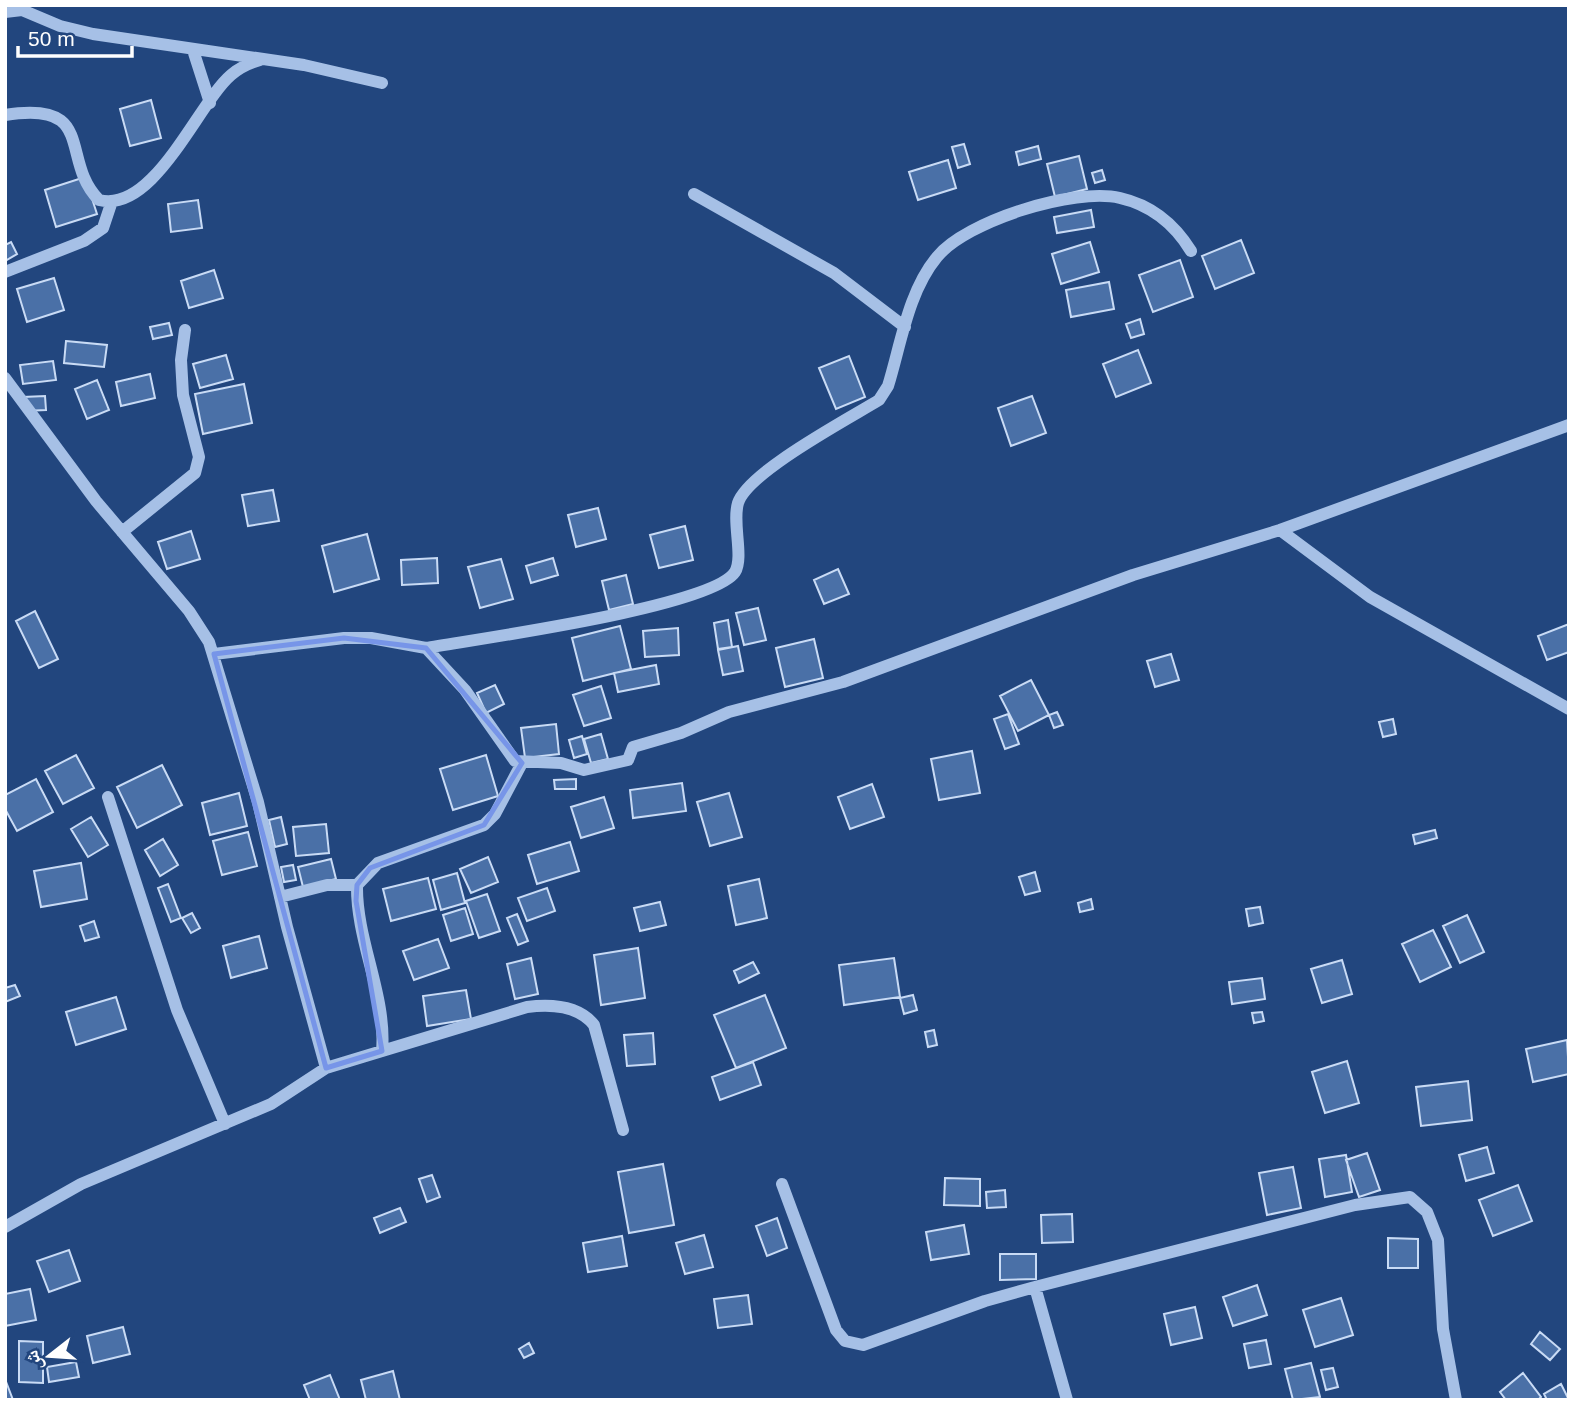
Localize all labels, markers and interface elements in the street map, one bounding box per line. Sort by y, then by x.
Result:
scale bar [18,14,131,58]
text: 50 m [28,27,75,50]
north arrow [14,1321,84,1391]
text: ش [20,1348,47,1374]

